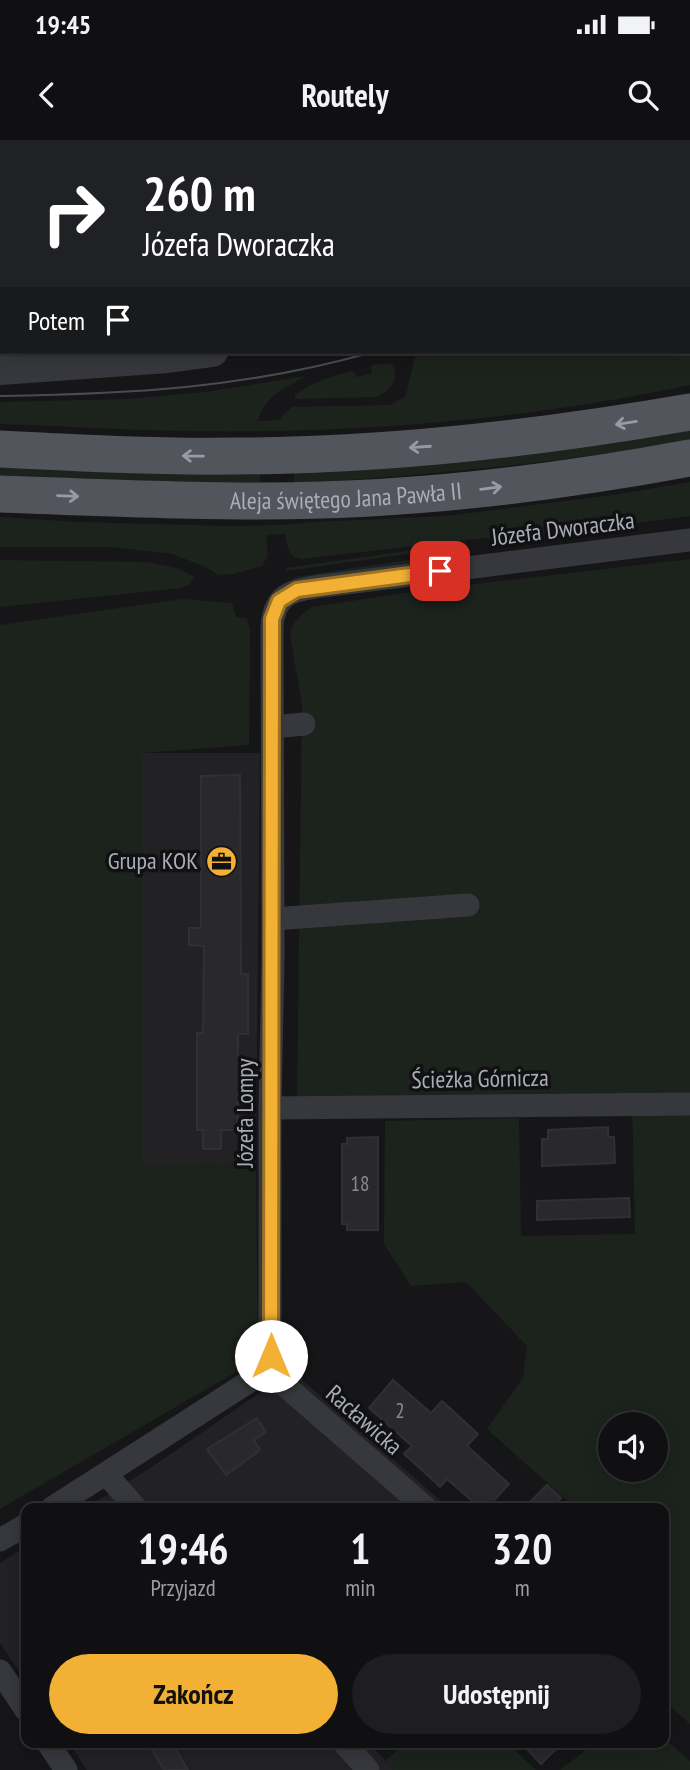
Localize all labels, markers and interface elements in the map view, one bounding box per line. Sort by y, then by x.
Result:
text: 19:45 [35,8,91,41]
text: Routely [302,74,388,116]
icon: back [28,76,66,114]
icon: search [624,76,662,114]
text: 260 m [143,161,256,225]
icon: right [28,168,119,259]
text: Józefa Dworaczka [143,223,335,265]
icon: arrive [99,301,137,339]
text: Potem [28,304,85,337]
one-way arrow [615,417,637,430]
one-way arrow [409,441,432,454]
one-way arrow [181,449,204,462]
street label: Aleja świętego Jana Pawła II [230,475,463,516]
one-way arrow [479,481,502,494]
one-way arrow [56,490,79,503]
street label: Józefa Dworaczka [489,504,636,553]
pin [410,541,470,601]
icon: arrive [421,552,459,590]
office icon: Grupa KOK [204,844,238,878]
place label: Grupa KOK [108,845,198,876]
street label: Józefa Lompy [229,1058,260,1169]
street label: Ścieżka Górnicza [411,1062,549,1095]
house number: 18 [351,1170,369,1197]
position arrow [234,1319,308,1393]
street label: Racławicka [320,1378,409,1461]
house number: 2 [395,1397,405,1424]
map controls [598,1412,668,1482]
button: sound [598,1412,668,1482]
text: 19:46 [138,1521,229,1576]
text: 1 [350,1521,370,1576]
text: 320 [492,1521,552,1576]
text: Przyjazd [151,1573,216,1602]
text: min [345,1573,375,1602]
text: m [515,1573,530,1602]
button: Zakończ [49,1654,338,1734]
button: Udostępnij [352,1654,641,1734]

